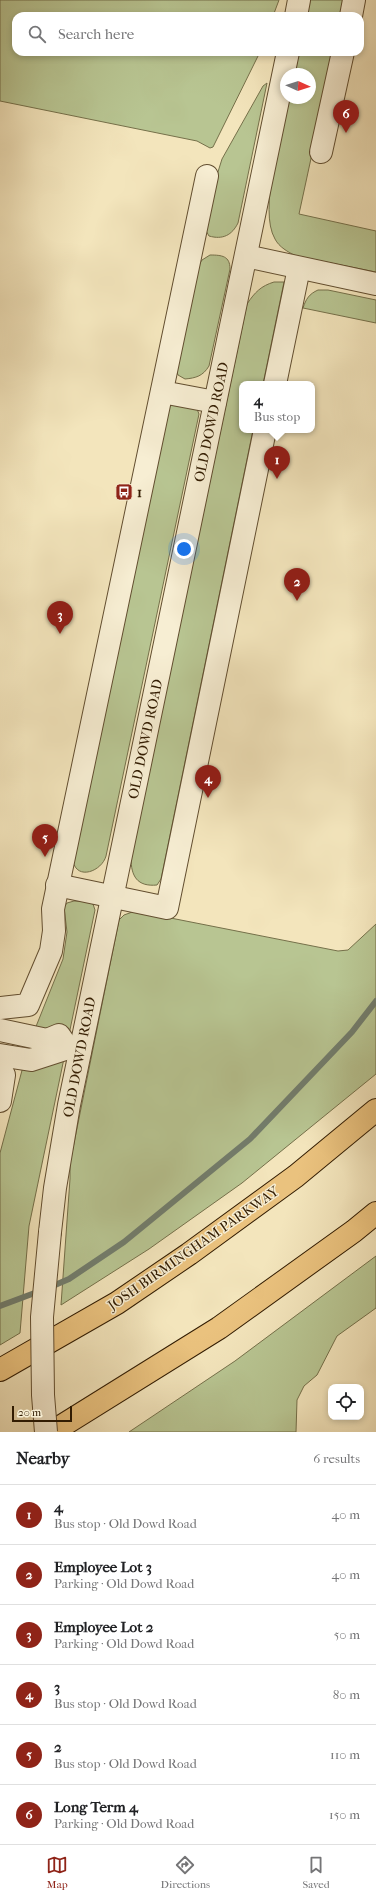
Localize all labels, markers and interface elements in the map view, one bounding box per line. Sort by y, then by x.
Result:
search box [12,12,364,56]
icon: search [26,23,48,45]
text: Search here [58,25,134,43]
north arrow [280,68,316,104]
pin: 6 [333,100,359,133]
street label: OLD DOWD ROAD [190,360,233,484]
popup [239,381,315,433]
text: 4 [254,391,263,409]
text: Bus stop [254,409,300,424]
pin: 1 [264,446,290,479]
bus stop icon: 1 [114,482,134,502]
place label: 1 [137,484,142,501]
your location [174,539,194,559]
pin: 2 [284,568,310,601]
pin: 3 [47,601,73,634]
street label: OLD DOWD ROAD [124,677,167,801]
pin: 4 [195,765,221,798]
pin: 5 [32,824,58,857]
street label: OLD DOWD ROAD [59,995,100,1119]
street label: JOSH BIRMINGHAM PARKWAY [104,1182,282,1315]
map controls [328,1384,364,1420]
button: locate [328,1384,364,1420]
scale bar [12,1404,72,1423]
text: 20 m [18,1406,41,1419]
text: Nearby [16,1448,70,1468]
text: 6 results [313,1451,360,1466]
text: 4 [54,1498,63,1516]
text: 1 [27,1507,31,1522]
text: 40 m [332,1507,360,1522]
text: Bus stop · Old Dowd Road [54,1516,197,1531]
text: Employee Lot 3 [54,1558,152,1576]
text: 2 [26,1567,32,1582]
text: 40 m [332,1567,360,1582]
text: Parking · Old Dowd Road [54,1576,194,1591]
text: Employee Lot 2 [54,1618,153,1636]
text: 3 [26,1627,32,1642]
text: 50 m [334,1627,360,1642]
text: Parking · Old Dowd Road [54,1636,194,1651]
text: 3 [54,1678,60,1696]
text: 4 [25,1687,33,1702]
text: 80 m [333,1687,360,1702]
text: Bus stop · Old Dowd Road [54,1696,197,1711]
text: 2 [54,1738,62,1756]
text: 5 [26,1747,32,1762]
text: 110 m [330,1747,360,1762]
text: Bus stop · Old Dowd Road [54,1756,197,1771]
text: Long Term 4 [54,1798,138,1816]
text: 6 [25,1807,33,1822]
text: 150 m [329,1807,360,1822]
text: Parking · Old Dowd Road [54,1816,194,1831]
tab: Map [46,1854,68,1891]
tab: Directions [161,1854,210,1891]
tab: Saved [302,1854,330,1891]

